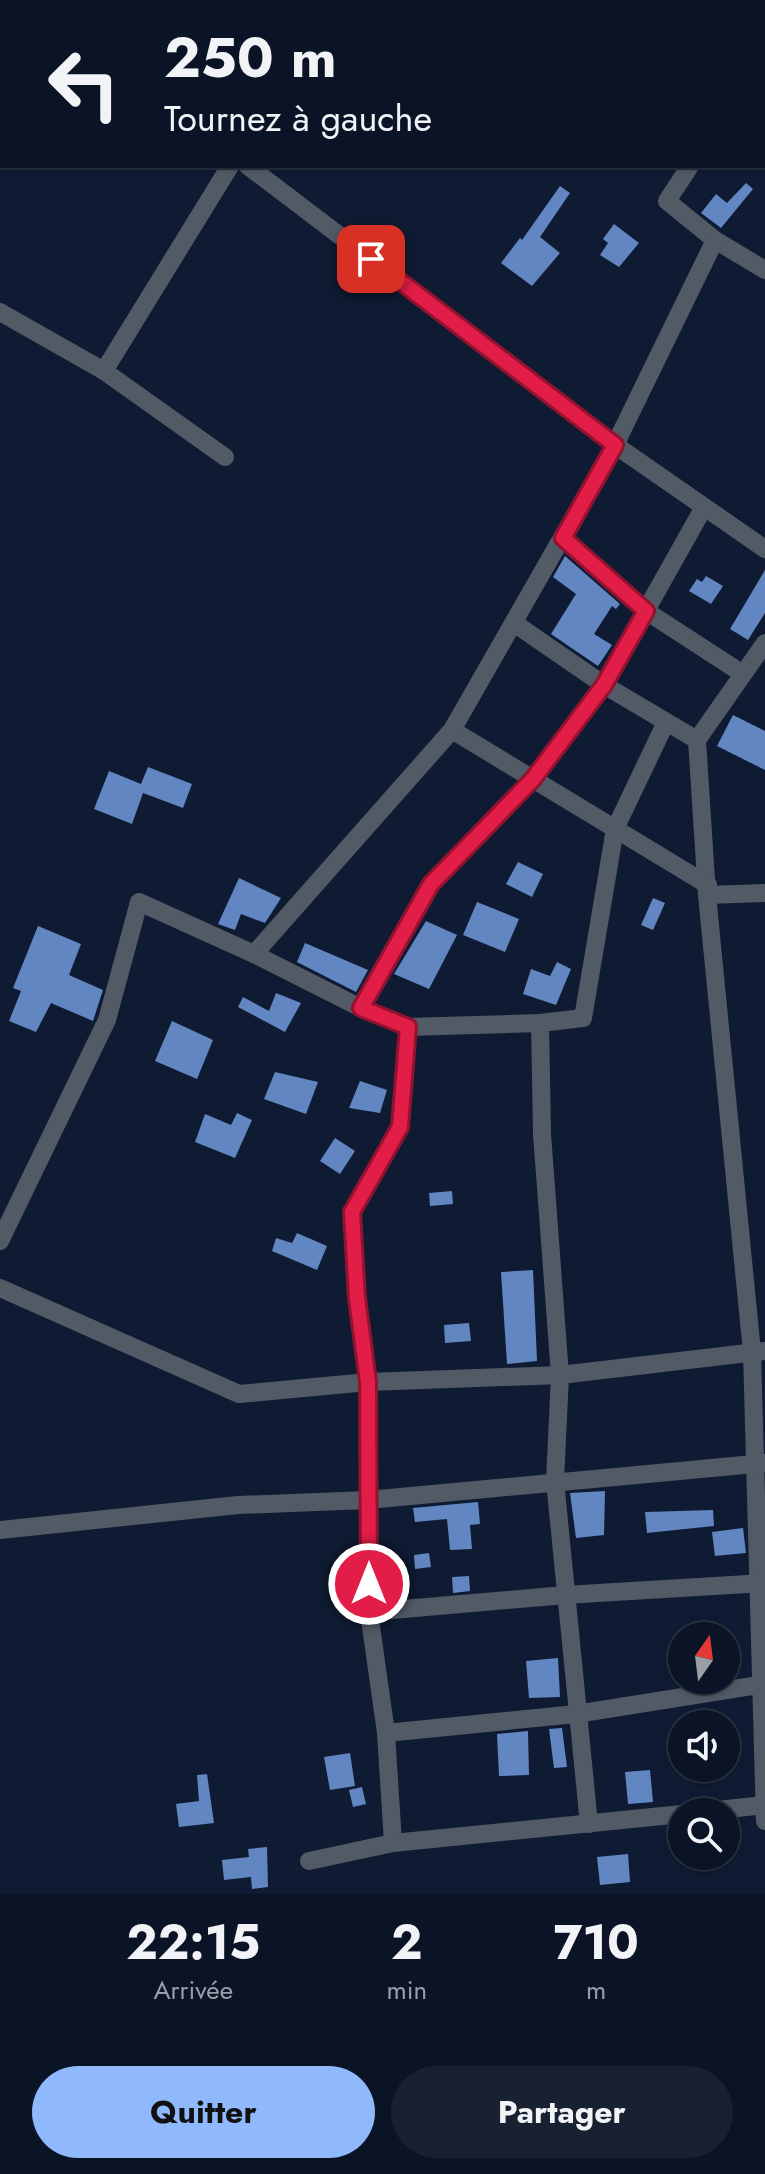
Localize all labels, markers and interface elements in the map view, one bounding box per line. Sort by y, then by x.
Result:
text: 250 m [164,17,337,98]
icon: left [32,32,136,136]
text: Tournez à gauche [164,92,432,144]
pin [337,225,405,293]
icon: arrive [349,237,393,281]
position arrow [327,1542,411,1626]
north arrow [668,1622,740,1694]
map controls [668,1622,740,1870]
button: sound [668,1710,740,1782]
button: search [668,1798,740,1870]
text: 22:15 [126,1908,260,1977]
text: 2 [391,1908,423,1977]
text: 710 [554,1908,639,1977]
text: Arrivée [153,1971,233,2009]
text: min [386,1971,427,2009]
text: m [586,1971,606,2009]
button: Quitter [32,2066,375,2158]
button: Partager [391,2066,733,2158]

